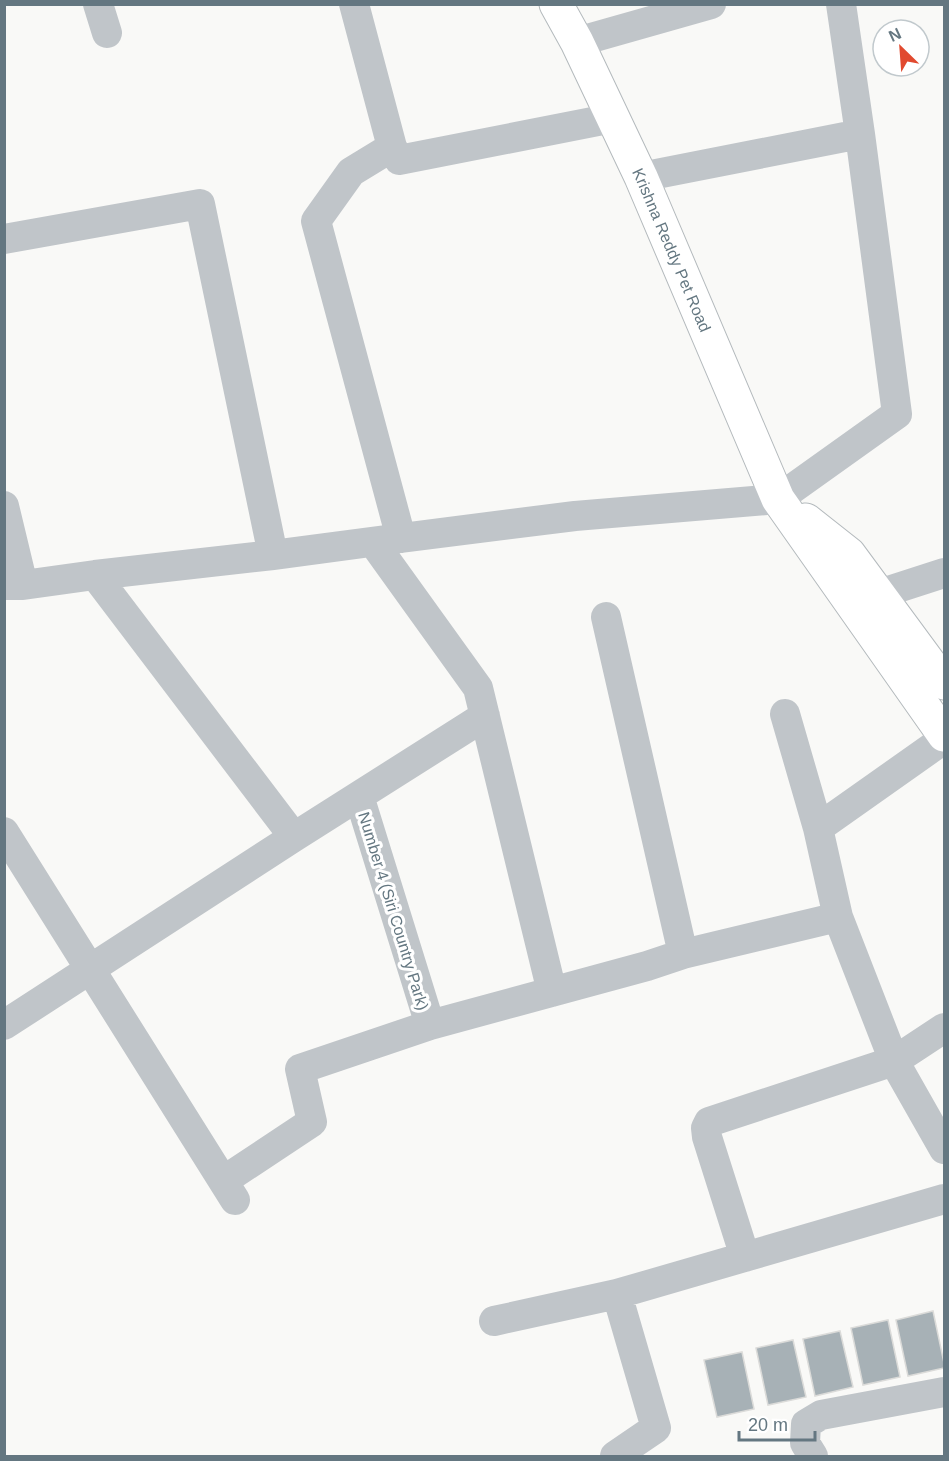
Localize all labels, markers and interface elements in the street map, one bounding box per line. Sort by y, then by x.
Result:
north arrow [871,18,931,78]
text: N [886,25,904,45]
street label: Krishna Reddy Pet Road [629,165,714,334]
street label: Number 4 (Siri Country Park) [355,810,432,1012]
scale bar [739,1404,816,1442]
text: 20 m [748,1415,788,1435]

